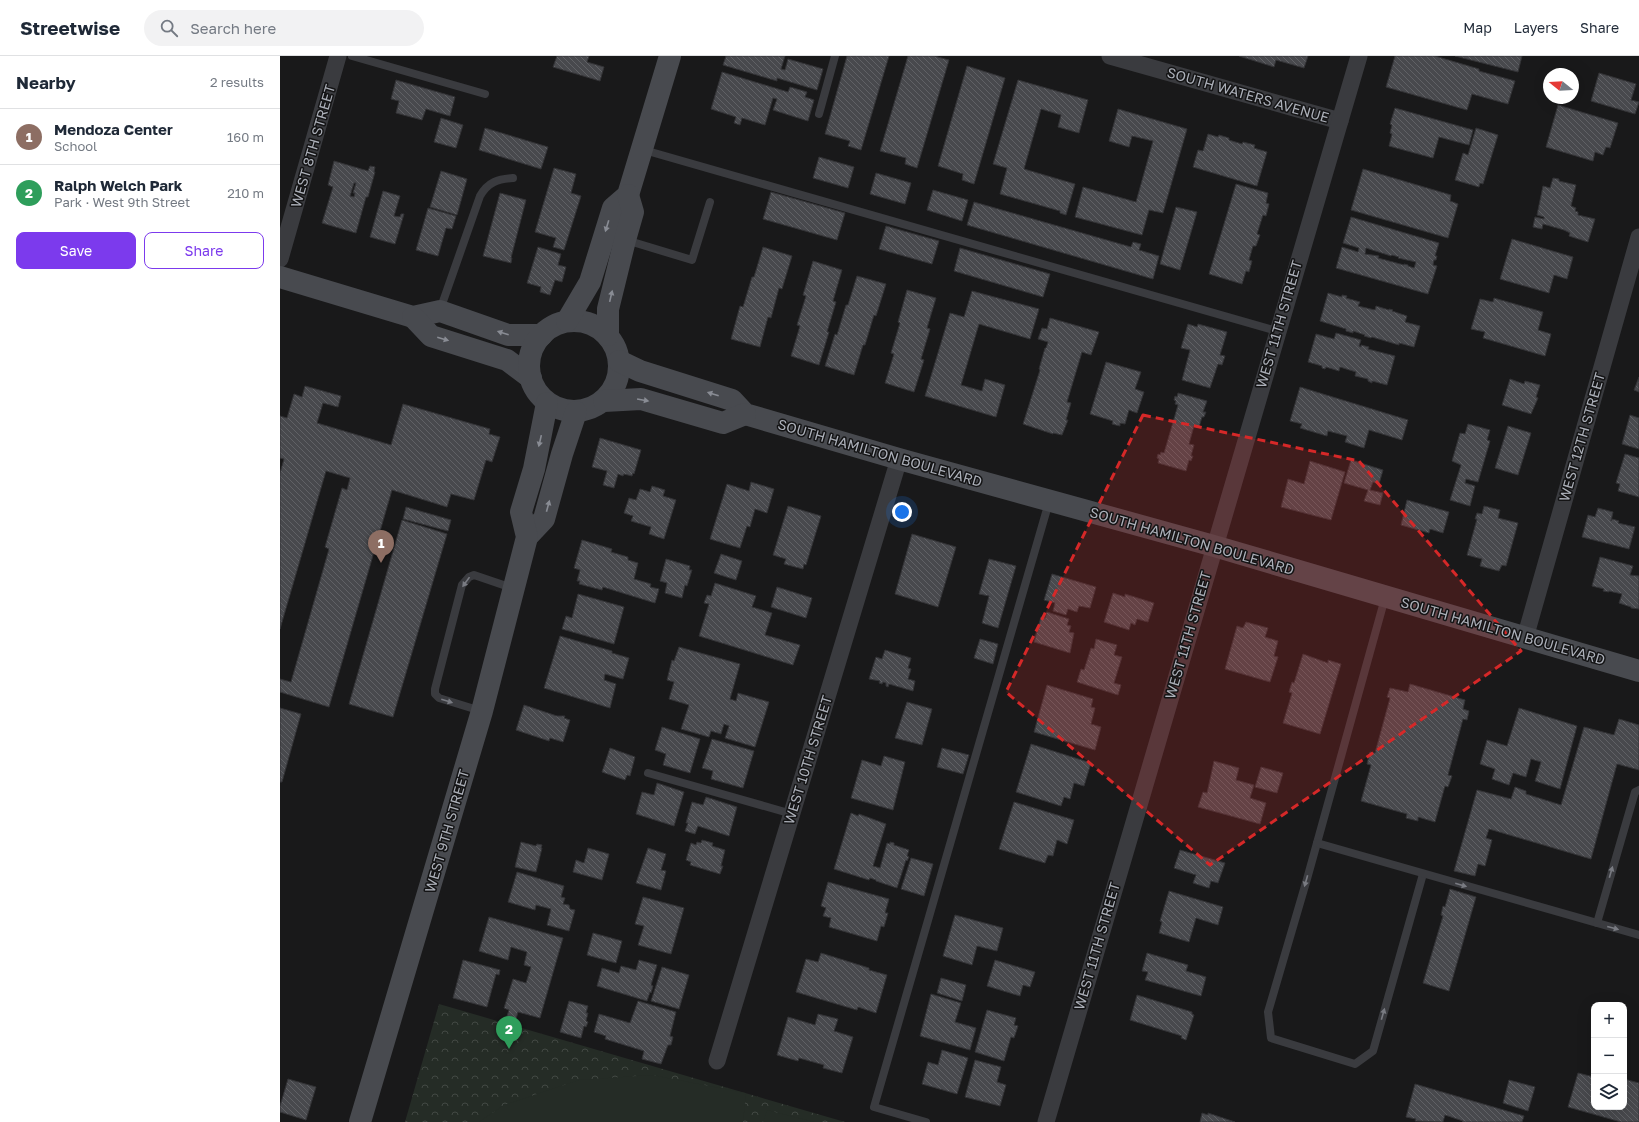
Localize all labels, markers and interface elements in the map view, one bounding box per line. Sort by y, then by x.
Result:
search box [144,10,424,46]
text: Streetwise [20,16,120,39]
icon: search [158,17,180,39]
text: Search here [190,19,276,37]
text: Map [1463,19,1492,36]
text: Layers [1514,19,1558,36]
text: Share [1580,19,1619,36]
street label: SOUTH WATERS AVENUE [1165,63,1331,126]
north arrow [1543,68,1579,104]
text: Nearby [16,72,76,93]
text: 2 results [210,74,264,90]
street label: WEST 8TH STREET [287,82,338,209]
text: Mendoza Center [54,120,173,138]
text: 1 [26,129,32,145]
text: 160 m [227,129,264,145]
text: School [54,138,97,154]
text: Ralph Welch Park [54,176,183,194]
text: 2 [25,185,33,201]
text: 210 m [227,185,264,201]
text: Park · West 9th Street [54,194,190,210]
one-way arrow [604,221,610,233]
button: Save [16,232,136,269]
button: Share [144,232,264,269]
street label: WEST 11TH STREET [1252,258,1305,390]
one-way arrow [608,290,614,302]
one-way arrow [497,330,509,336]
one-way arrow [437,336,449,342]
street label: WEST 12TH STREET [1555,370,1608,503]
one-way arrow [706,391,718,397]
one-way arrow [636,397,649,403]
street label: SOUTH HAMILTON BOULEVARD [776,415,984,490]
one-way arrow [536,435,542,447]
one-way arrow [545,500,551,512]
your location [892,502,912,522]
street label: SOUTH HAMILTON BOULEVARD [1088,503,1296,578]
pin: 1 [368,530,394,563]
street label: WEST 11TH STREET [1161,569,1214,701]
one-way arrow [462,577,470,588]
street label: SOUTH HAMILTON BOULEVARD [1399,593,1607,668]
street label: WEST 10TH STREET [780,693,835,827]
one-way arrow [441,698,453,704]
street label: WEST 9TH STREET [421,767,472,894]
one-way arrow [1608,866,1614,878]
one-way arrow [1303,875,1309,887]
street label: WEST 11TH STREET [1070,880,1123,1012]
one-way arrow [1455,882,1467,888]
one-way arrow [1607,925,1619,931]
map controls [1591,1002,1627,1110]
button: + [1591,1002,1627,1038]
one-way arrow [1380,1008,1386,1020]
pin: 2 [496,1016,522,1049]
button: − [1591,1038,1627,1074]
button: layers [1591,1074,1627,1110]

